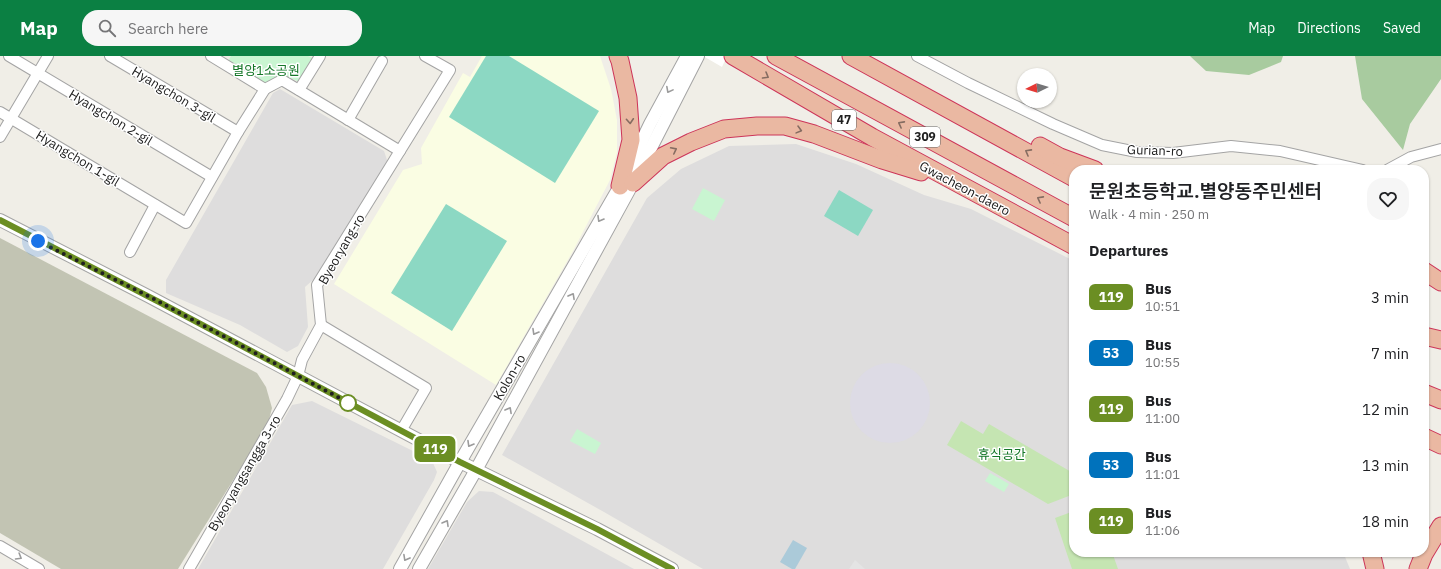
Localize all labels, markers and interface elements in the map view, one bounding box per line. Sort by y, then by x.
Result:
search box [82,10,362,46]
text: Map [20,16,58,40]
icon: search [96,17,118,39]
text: Search here [128,19,208,38]
text: Map [1248,19,1275,37]
text: Directions [1297,19,1361,37]
text: Saved [1383,19,1421,37]
park label: 별양1소공원 [232,62,300,79]
street label: Hyangchon 3-gil [129,63,219,126]
north arrow [1017,68,1057,108]
map controls [1017,68,1057,108]
one-way arrow [762,71,769,78]
street label: Hyangchon 2-gil [66,86,156,149]
one-way arrow [666,86,673,94]
road number: 47 [832,110,856,130]
one-way arrow [626,118,635,124]
one-way arrow [898,121,905,128]
one-way arrow [796,125,803,134]
street label: Hyangchon 1-gil [33,127,123,190]
road number: 309 [910,127,940,147]
street label: Gurian-ro [1127,141,1183,160]
one-way arrow [670,147,678,155]
one-way arrow [1024,150,1032,157]
street label: Gwacheon-daero [916,157,1013,220]
button: heart [1367,178,1409,220]
text: 문원초등학교.별양동주민센터 [1089,179,1322,203]
one-way arrow [1037,196,1044,204]
text: Walk · 4 min · 250 m [1089,206,1209,223]
street label: Byeoryang-ro [314,211,368,288]
one-way arrow [598,215,605,222]
your location [28,231,48,251]
text: Departures [1089,241,1168,260]
text: Bus [1145,279,1172,298]
text: 119 [1098,288,1124,306]
text: 3 min [1371,288,1409,307]
one-way arrow [567,293,574,300]
text: 10:51 [1145,298,1180,315]
one-way arrow [532,328,539,335]
text: Bus [1145,335,1172,354]
text: 53 [1103,344,1119,362]
text: 7 min [1371,344,1409,363]
street label: Kolon-ro [489,351,529,403]
text: 10:55 [1145,354,1180,371]
text: Bus [1145,391,1172,410]
unlabelled marker [339,394,357,412]
text: 119 [1098,400,1124,418]
text: 12 min [1362,400,1409,419]
one-way arrow [504,407,511,414]
text: 11:00 [1145,410,1180,427]
street label: Byeoryangsangga 3-ro [204,412,285,534]
line badge: 119 [412,436,458,462]
text: 119 [422,440,448,458]
one-way arrow [467,440,474,447]
park label: 휴식공간 [978,446,1026,463]
text: Bus [1145,447,1172,466]
text: 53 [1103,456,1119,474]
text: 13 min [1362,456,1409,475]
text: 11:01 [1145,466,1180,483]
text: Bus [1145,503,1172,522]
text: 119 [1098,512,1124,530]
text: 18 min [1362,512,1409,531]
one-way arrow [441,520,448,527]
text: 11:06 [1145,522,1180,539]
one-way arrow [15,553,22,560]
one-way arrow [404,554,411,561]

